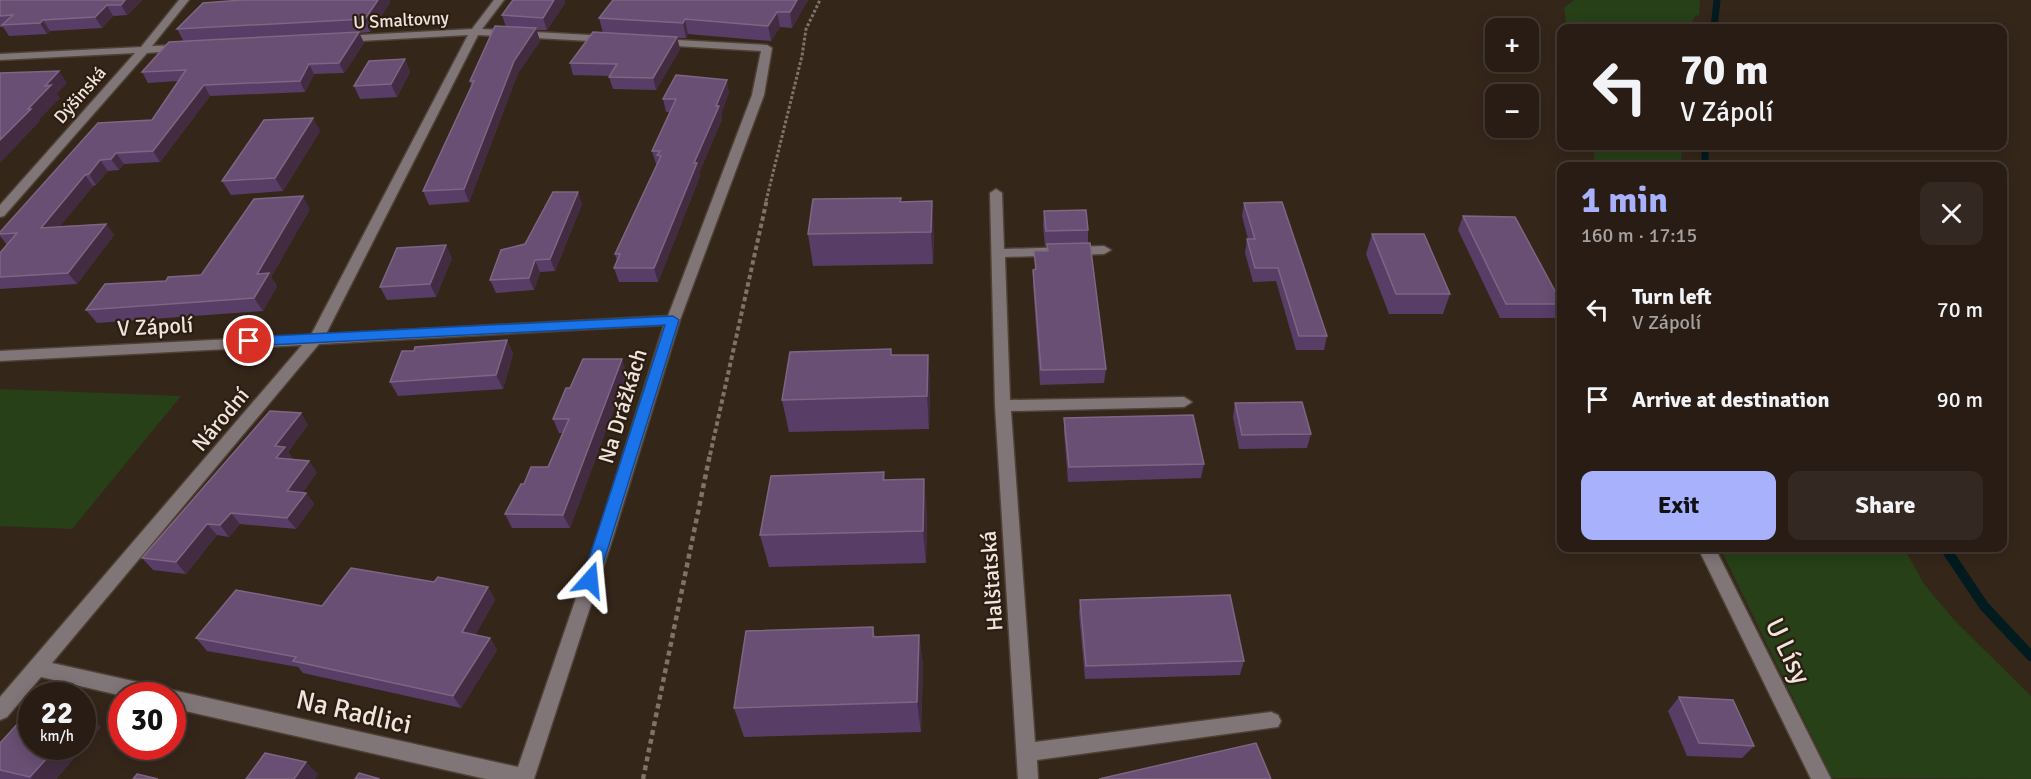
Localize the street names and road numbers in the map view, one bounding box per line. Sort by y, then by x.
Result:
street label: U Smaltovny [353,6,450,33]
street label: Dýšinská [49,62,111,128]
street label: V Zápolí [116,311,194,342]
street label: Na Drážkách [592,346,653,467]
street label: Národní [186,382,255,457]
street label: Halštatská [975,530,1008,632]
street label: U Lísy [1758,613,1818,690]
street label: Na Radlici [293,683,415,742]

